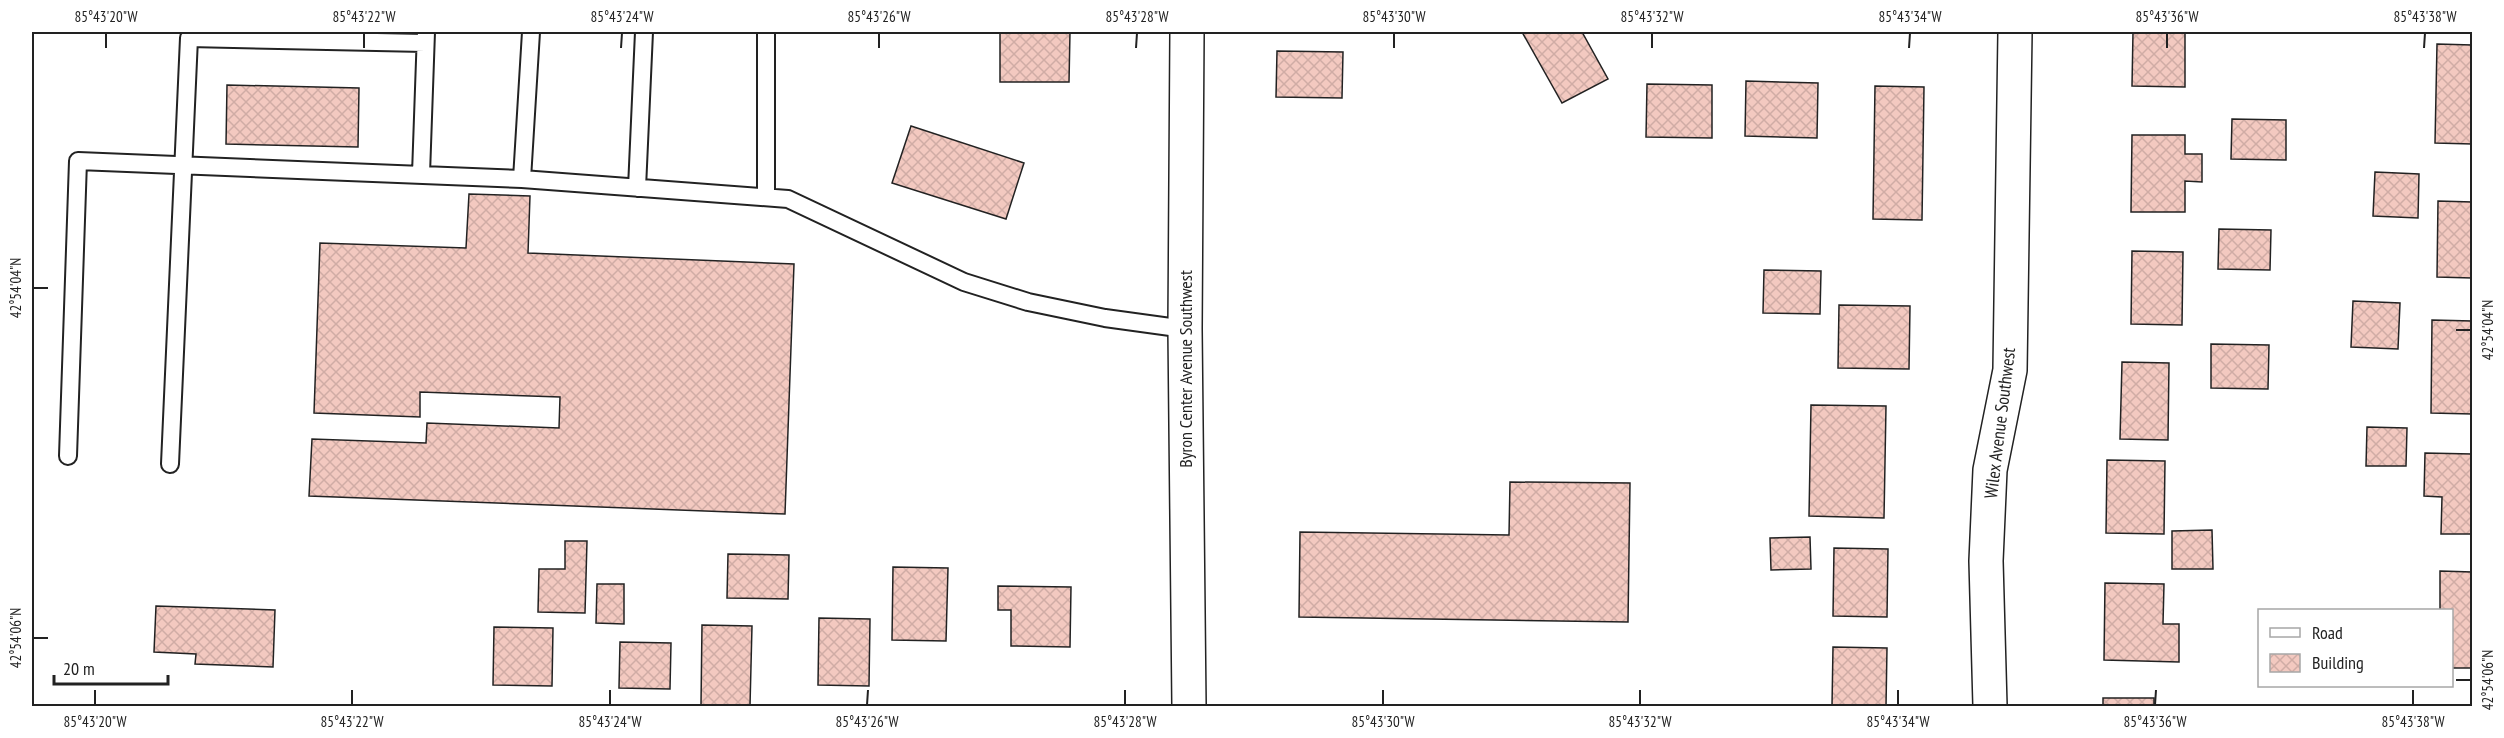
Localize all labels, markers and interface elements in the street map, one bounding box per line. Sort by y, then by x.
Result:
text: 85°43'20"W [74,7,138,26]
text: 85°43'22"W [332,7,396,26]
text: 85°43'24"W [590,7,654,26]
text: 85°43'26"W [847,7,911,26]
text: 85°43'28"W [1105,7,1169,26]
text: 85°43'30"W [1362,7,1426,26]
text: 85°43'32"W [1620,7,1684,26]
text: 85°43'34"W [1878,7,1942,26]
text: 85°43'36"W [2135,7,2199,26]
text: 85°43'38"W [2393,7,2457,26]
text: 42°54'04"N [6,258,25,318]
street label: Byron Center Avenue Southwest [1174,270,1197,468]
text: 42°54'04"N [2478,300,2497,360]
street label: Wilex Avenue Southwest [1979,346,2020,500]
text: 42°54'06"N [6,608,25,668]
legend [2258,609,2453,687]
text: Road [2312,621,2343,644]
scale bar [54,648,168,686]
text: 42°54'06"N [2478,650,2497,710]
text: Building [2312,651,2364,674]
text: 20 m [63,657,95,680]
text: 85°43'20"W [63,712,127,731]
text: 85°43'22"W [320,712,384,731]
text: 85°43'24"W [578,712,642,731]
text: 85°43'26"W [835,712,899,731]
text: 85°43'28"W [1093,712,1157,731]
text: 85°43'30"W [1351,712,1415,731]
text: 85°43'32"W [1608,712,1672,731]
text: 85°43'34"W [1866,712,1930,731]
text: 85°43'36"W [2123,712,2187,731]
text: 85°43'38"W [2381,712,2445,731]

